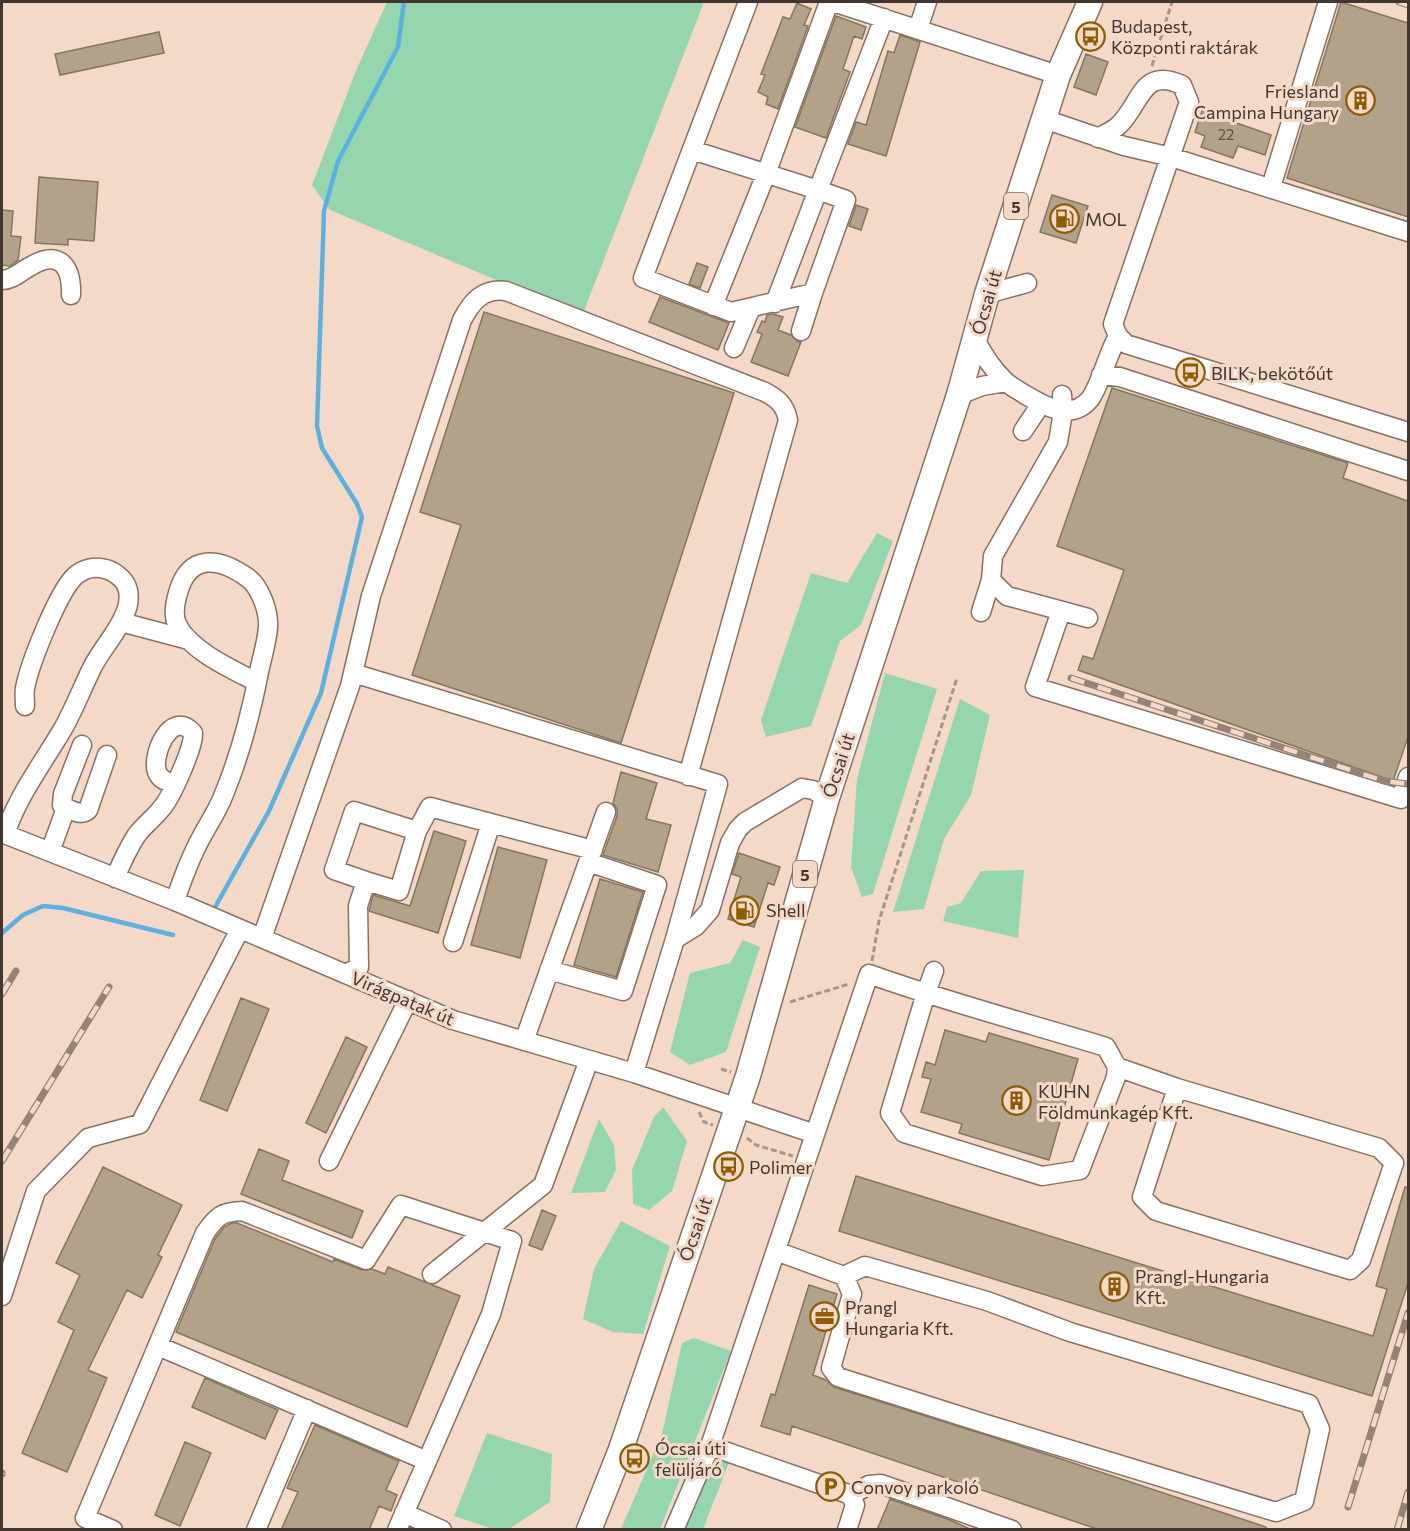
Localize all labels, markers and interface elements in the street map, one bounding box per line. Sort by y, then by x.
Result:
place label: Budapest, Központi raktárak [1111,15,1259,58]
bus stop icon: Budapest, Központi raktárak [1074,20,1106,52]
place label: Friesland Campina Hungary [1194,80,1339,123]
building icon: Friesland Campina Hungary [1344,85,1376,117]
house number: 22 [1218,125,1234,143]
road number: 5 [1004,193,1028,219]
fuel station icon: MOL [1048,203,1080,235]
place label: MOL [1085,208,1127,230]
street label: Ócsai út [966,267,1006,337]
bus stop icon: BILK, bekötőút [1174,357,1206,389]
place label: BILK, bekötőút [1211,362,1333,384]
street label: Ócsai út [817,730,859,800]
road number: 5 [793,861,817,887]
fuel station icon: Shell [729,894,761,926]
place label: Shell [766,899,806,921]
street label: Virágpatak út [348,966,458,1030]
place label: KUHN Földmunkagép Kft. [1038,1080,1193,1123]
building icon: KUHN Földmunkagép Kft. [1001,1085,1033,1117]
bus stop icon: Polimer [712,1151,744,1183]
place label: Polimer [749,1156,812,1178]
street label: Ócsai út [674,1194,716,1264]
place label: Prangl-Hungaria Kft. [1135,1265,1269,1308]
building icon: Prangl-Hungaria Kft. [1098,1270,1130,1302]
place label: Prangl Hungaria Kft. [845,1296,953,1339]
office icon: Prangl Hungaria Kft. [808,1301,840,1333]
place label: Ócsai úti felüljáró [655,1437,726,1480]
bus stop icon: Ócsai úti felüljáró [618,1442,650,1474]
parking icon: Convoy parkoló [814,1471,846,1503]
place label: Convoy parkoló [851,1476,979,1498]

